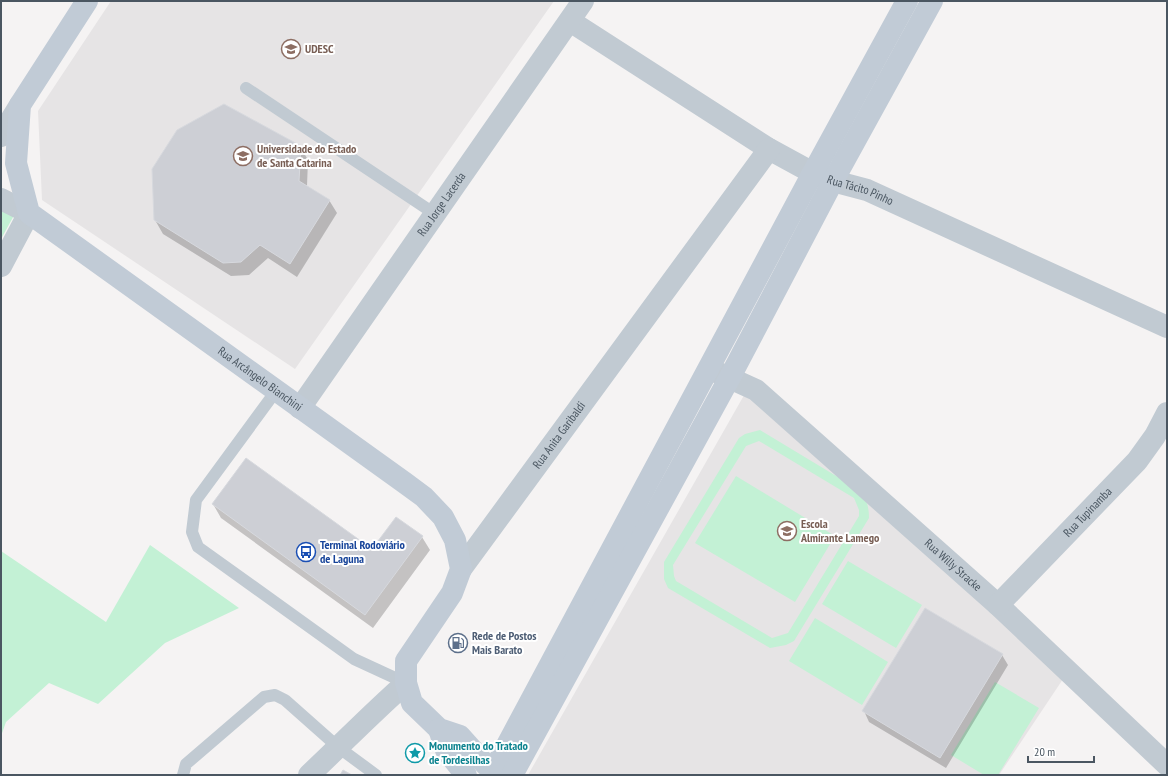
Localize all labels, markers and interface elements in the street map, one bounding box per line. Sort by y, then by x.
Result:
school or university icon: UDESC [280,38,302,60]
place label: UDESC [305,41,334,56]
place label: Universidade do Estado de Santa Catarina [257,141,357,170]
school or university icon: Universidade do Estado de Santa Catarina [232,145,254,167]
street label: Rua Jorge Lacerda [414,169,469,239]
street label: Rua Tácito Pinho [825,171,896,208]
street label: Rua Arcângelo Bianchini [215,343,306,414]
street label: Rua Anita Garibaldi [529,398,588,471]
street label: Rua Tupinamba [1060,484,1115,540]
place label: Escola Almirante Lamego [800,516,880,545]
school or university icon: Escola Almirante Lamego [776,520,798,542]
street label: Rua Willy Stracke [922,535,985,594]
place label: Terminal Rodoviário de Laguna [320,537,406,566]
bus stop icon: Terminal Rodoviário de Laguna [295,541,317,563]
place label: Rede de Postos Mais Barato [472,628,537,657]
fuel station icon: Rede de Postos Mais Barato [447,632,469,654]
place label: Monumento do Tratado de Tordesilhas [429,738,529,767]
scale bar [1028,738,1094,764]
place icon: Monumento do Tratado de Tordesilhas [404,742,426,764]
text: 20 m [1034,744,1055,759]

